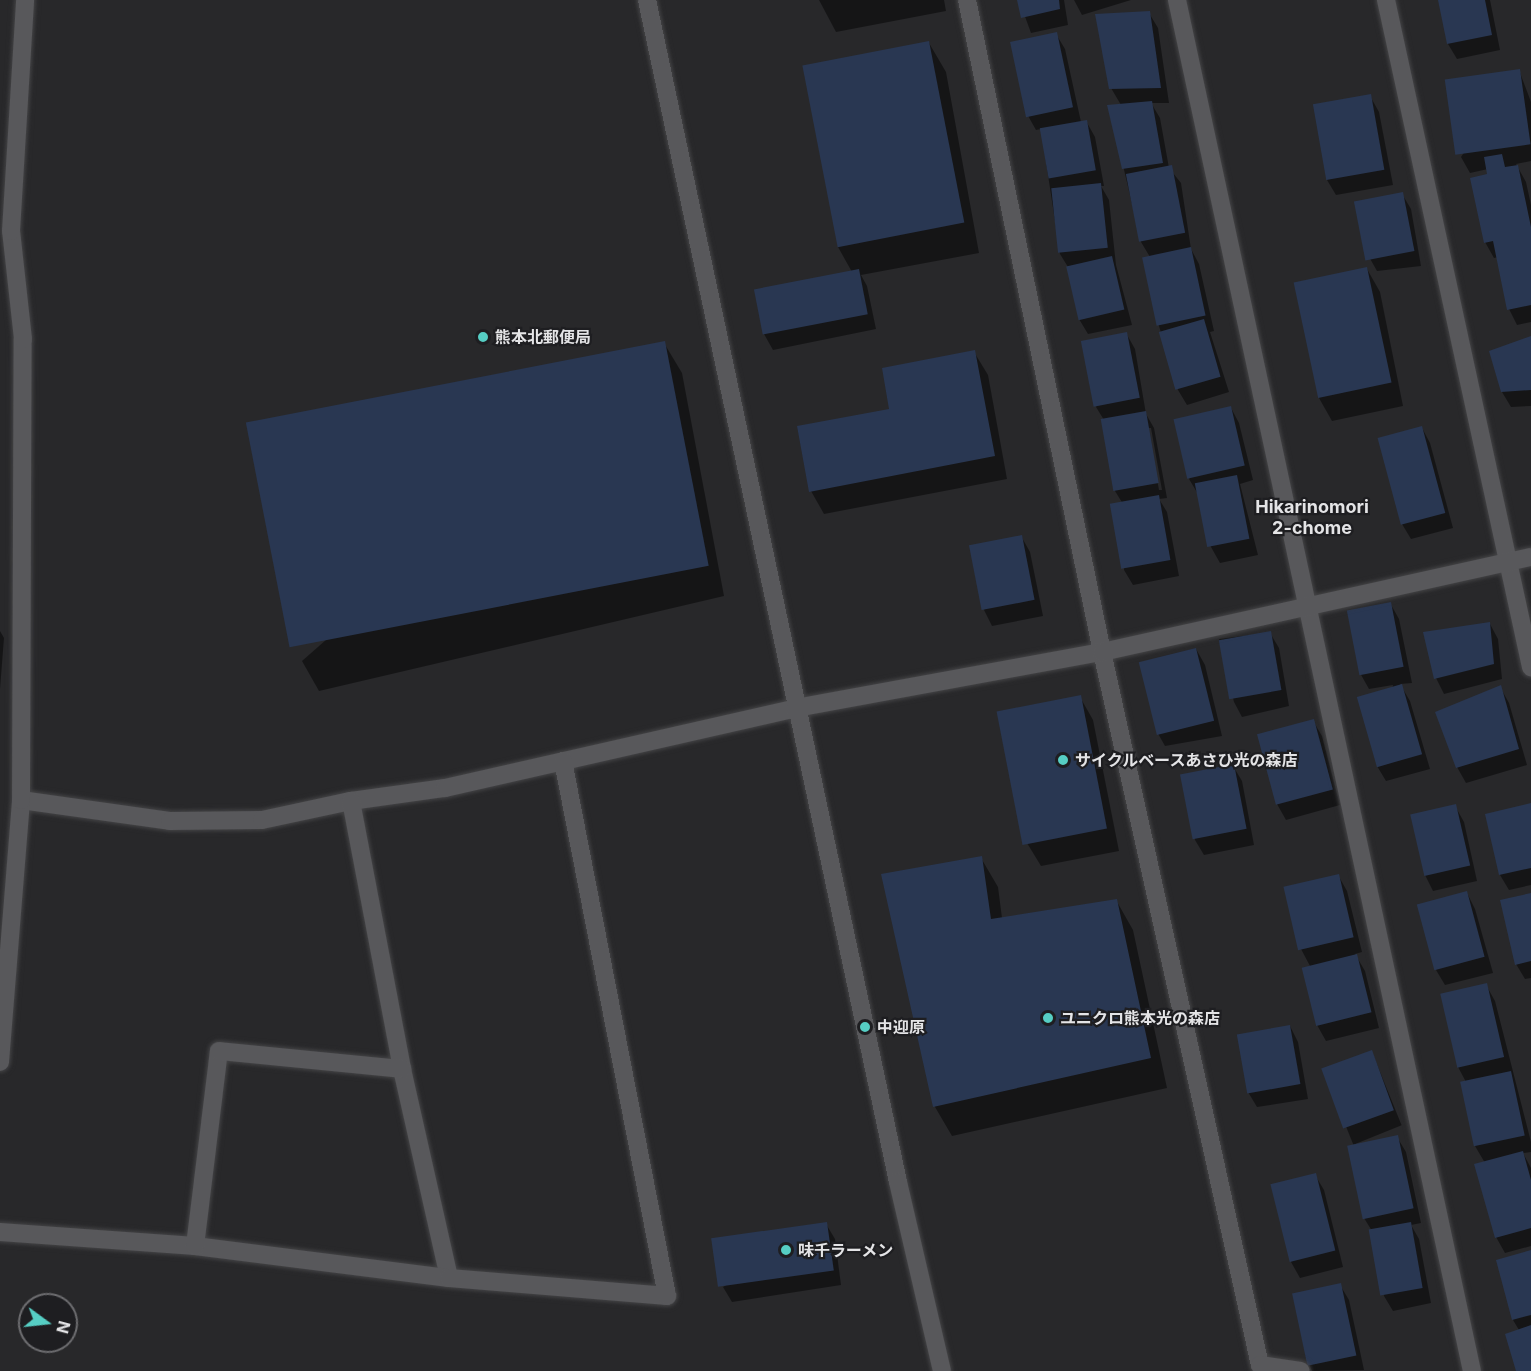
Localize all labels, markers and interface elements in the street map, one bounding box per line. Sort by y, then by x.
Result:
place label: 熊本北郵便局 [495,327,591,347]
marker: 熊本北郵便局 [476,330,490,344]
district label: Hikarinomori 2-chome [1255,497,1369,540]
place label: サイクルベースあさひ光の森店 [1075,750,1299,770]
marker: サイクルベースあさひ光の森店 [1056,753,1070,767]
place label: ユニクロ熊本光の森店 [1060,1008,1220,1028]
marker: ユニクロ熊本光の森店 [1041,1011,1055,1025]
place label: 中迎原 [877,1017,925,1037]
marker: 中迎原 [858,1020,872,1034]
place label: 味千ラーメン [798,1240,894,1260]
marker: 味千ラーメン [779,1243,793,1257]
north arrow [18,1293,78,1353]
text: N [52,1319,75,1336]

